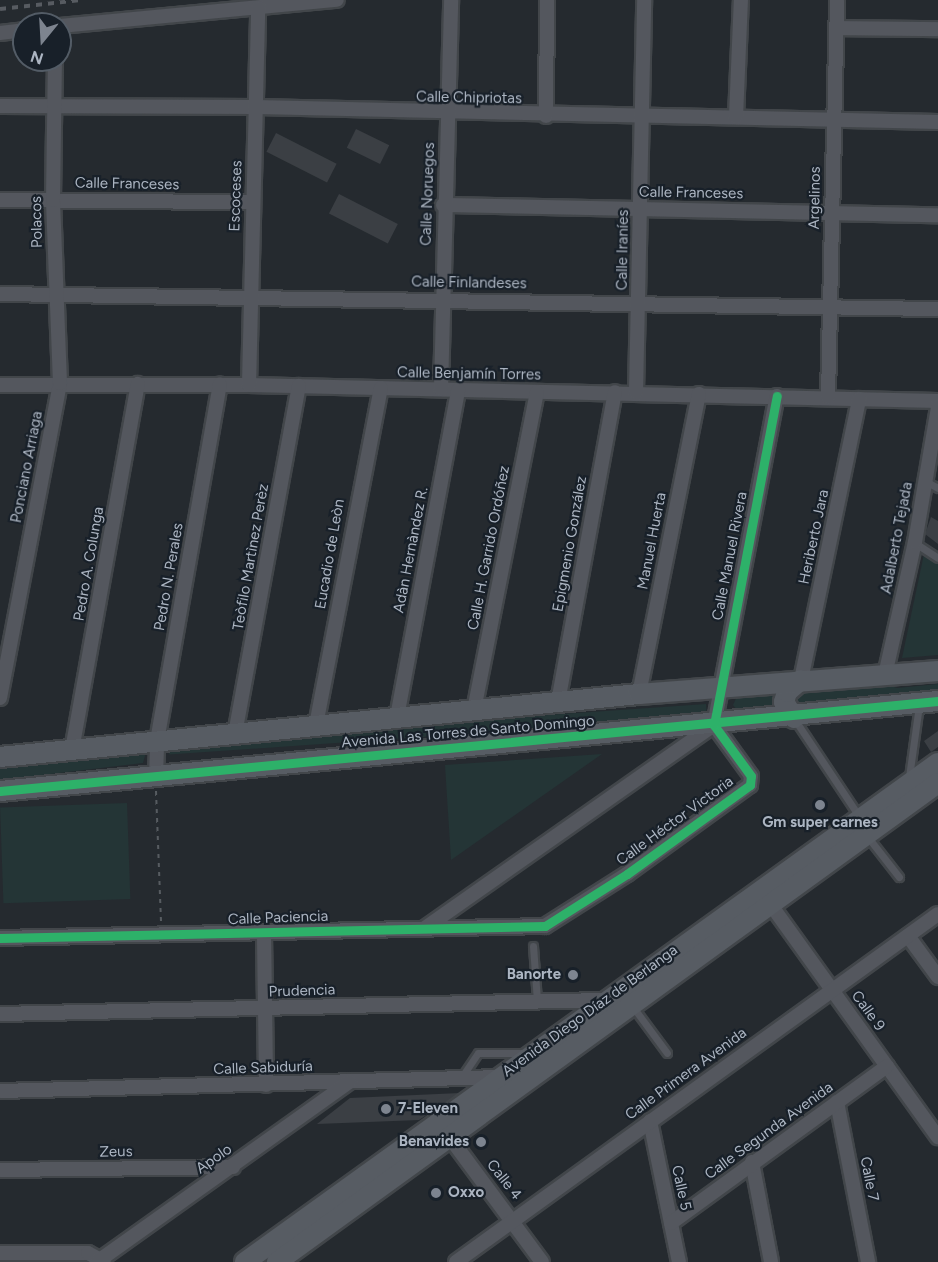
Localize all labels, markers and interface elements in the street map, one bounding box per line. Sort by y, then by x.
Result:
north arrow [12,12,72,72]
text: N [28,47,46,69]
street label: Calle Chipriotas [416,88,522,108]
street label: Calle Noruegos [417,142,439,246]
street label: Escoceses [226,160,246,232]
street label: Argelinos [805,166,825,230]
street label: Calle Franceses [75,174,179,194]
street label: Calle Franceses [639,183,743,203]
street label: Polacos [28,196,46,248]
street label: Calle Iraníes [613,209,633,291]
street label: Calle Finlandeses [411,273,527,293]
street label: Calle Benjamín Torres [397,364,541,384]
street label: Ponciano Arriaga [7,410,47,524]
street label: Calle H. Garrido Ordóñez [464,464,514,632]
street label: Epigmenio González [549,475,591,613]
street label: Adalberto Tejada [877,481,917,595]
street label: Teòfilo Martìnez Perèz [229,482,273,632]
street label: Adàn Hernàndez R. [390,485,432,615]
street label: Heriberto Jara [795,488,833,586]
street label: Calle Manuel Rivera [709,490,751,622]
street label: Manuel Huerta [634,491,670,591]
street label: Eucadio de Leòn [311,498,349,610]
street label: Pedro A. Colunga [70,505,108,623]
street label: Pedro N. Perales [151,522,187,632]
street label: Avenida Las Torres de Santo Domingo [341,712,595,752]
street label: Calle Héctor Victoria [613,773,737,869]
marker: Gm super carnes [813,798,827,812]
place label: Gm super carnes [762,814,878,832]
street label: Calle Paciencia [227,907,329,929]
street label: Avenida Diego Díaz de Berlanga [499,941,681,1081]
place label: Banorte [507,966,561,984]
marker: Banorte [566,968,580,982]
street label: Prudencia [268,981,336,1001]
street label: Calle 9 [847,987,889,1035]
street label: Calle Primera Avenida [622,1024,750,1124]
street label: Calle Sabiduría [213,1057,313,1079]
street label: Calle Segunda Avenida [701,1078,837,1184]
place label: 7-Eleven [398,1100,458,1118]
marker: 7-Eleven [379,1102,393,1116]
place label: Benavides [399,1133,469,1151]
marker: Benavides [474,1135,488,1149]
street label: Apolo [193,1140,235,1178]
street label: Zeus [99,1143,133,1161]
street label: Calle 7 [856,1155,882,1203]
street label: Calle 4 [483,1156,525,1204]
street label: Calle 5 [667,1164,695,1212]
place label: Oxxo [448,1184,484,1202]
marker: Oxxo [429,1186,443,1200]

